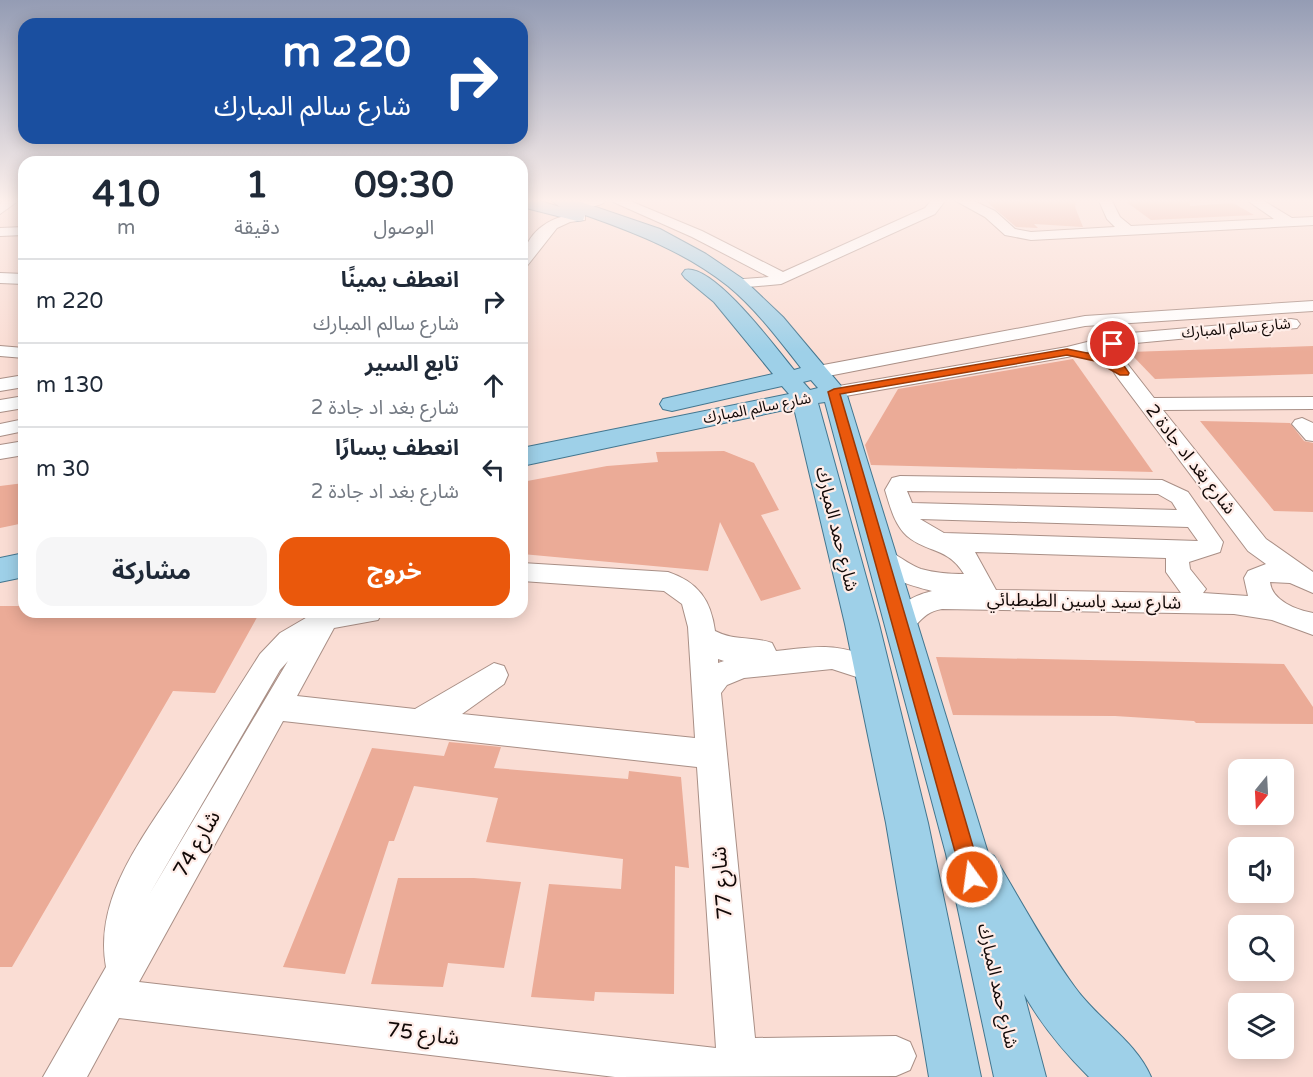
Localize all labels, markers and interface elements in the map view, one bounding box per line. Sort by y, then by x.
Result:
text: 220 m [282,27,411,78]
icon: right [432,42,510,120]
text: شارع سالم المبارك [214,90,411,123]
text: 1 [246,164,268,207]
text: 09:30 [354,164,454,207]
text: 410 [92,173,160,216]
text: m [117,216,135,240]
text: دقيقة [234,216,280,240]
text: الوصول [373,216,434,240]
text: انعطف يمينًا [341,267,459,293]
icon: right [477,285,510,318]
text: 220 m [36,288,103,314]
text: شارع سالم المبارك [313,312,459,336]
street label: شارع سالم المبارك [1181,314,1292,345]
pin [1087,318,1138,369]
icon: arrive [1096,327,1129,360]
text: تابع السير [365,351,459,377]
icon: ahead [477,369,510,402]
text: 130 m [36,372,103,398]
street label: شارع سالم المبارك [702,389,813,430]
text: شارع بغد اد جادة 2 [311,396,459,420]
street label: شارع بغد اد جادة 2 [1139,400,1241,520]
text: انعطف يسارًا [335,435,459,461]
icon: left [477,453,510,486]
text: 30 m [36,456,90,482]
street label: شارع حمد المبارك [808,464,863,594]
text: شارع بغد اد جادة 2 [311,480,459,504]
button: مشاركة [36,537,267,606]
button: خروج [279,537,510,606]
street label: شارع سيد ياسين الطبطبائي [987,588,1181,617]
north arrow [1228,759,1294,825]
map controls [1228,759,1294,1059]
street label: شارع 74 [168,806,228,883]
button: sound [1228,837,1294,903]
street label: شارع 77 [706,845,740,920]
position arrow [940,845,1004,909]
button: search [1228,915,1294,981]
street label: شارع حمد المبارك [970,921,1023,1051]
button: layers [1228,993,1294,1059]
street label: شارع 75 [385,1017,461,1053]

